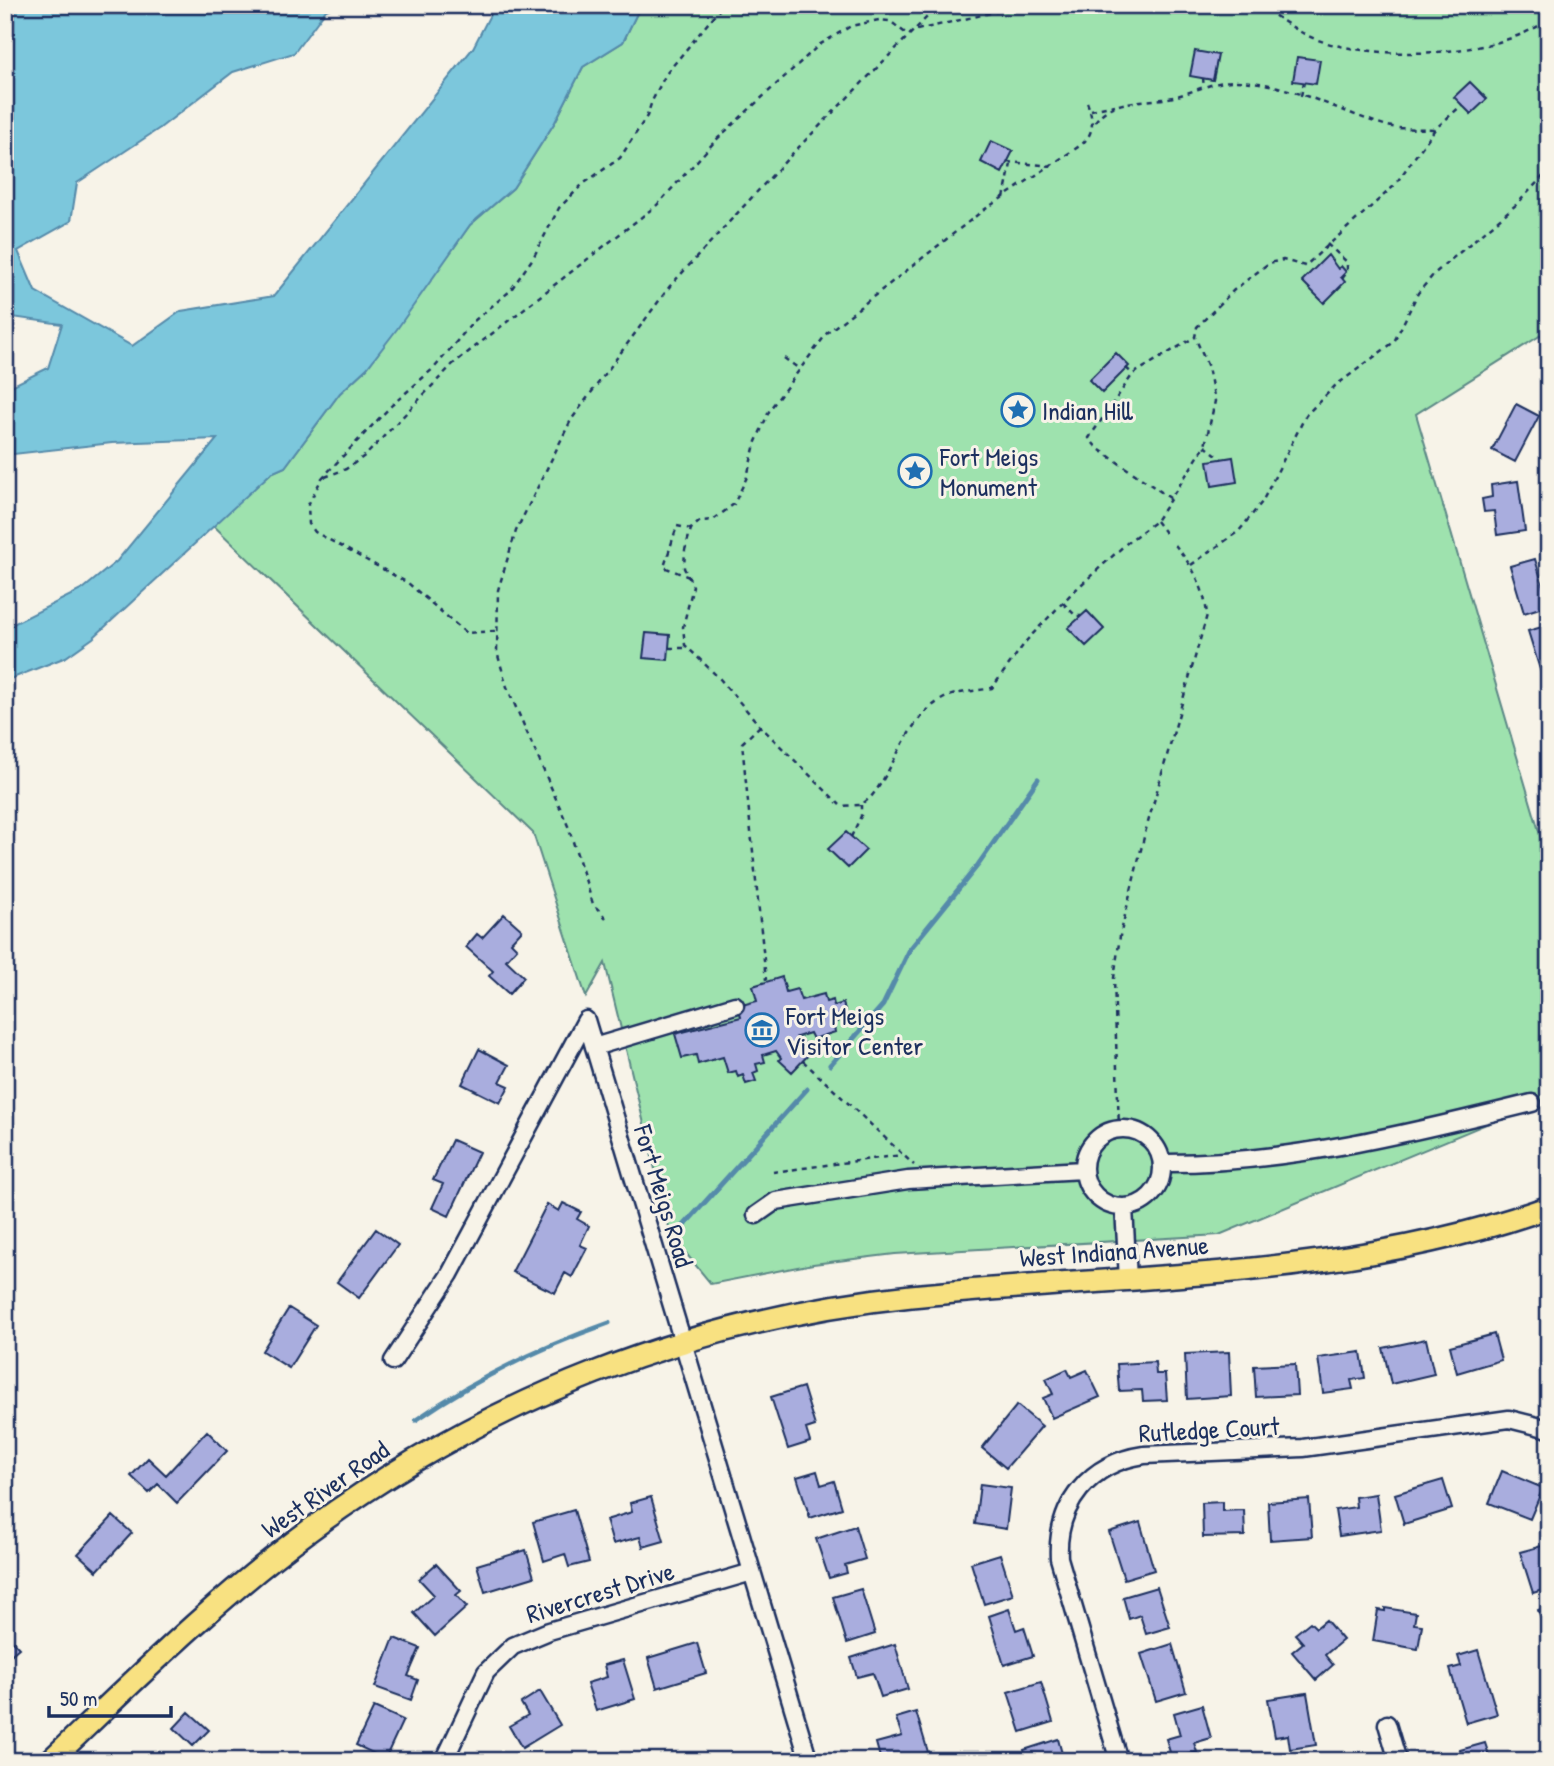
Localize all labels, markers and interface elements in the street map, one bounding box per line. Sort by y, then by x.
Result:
place icon: Indian Hill [999,391,1037,429]
place label: Indian Hill [1042,393,1134,428]
place label: Fort Meigs Monument [939,439,1038,504]
place icon: Fort Meigs Monument [896,452,934,490]
place label: Fort Meigs Visitor Center [785,998,923,1063]
museum icon: Fort Meigs Visitor Center [743,1011,781,1049]
street label: Fort Meigs Road [625,1120,702,1271]
street label: West Indiana Avenue [1018,1227,1210,1275]
street label: Rutledge Court [1138,1408,1281,1450]
street label: West River Road [254,1432,396,1546]
street label: Rivercrest Drive [522,1553,678,1631]
scale bar [49,1675,172,1719]
text: 50 m [60,1684,97,1713]

